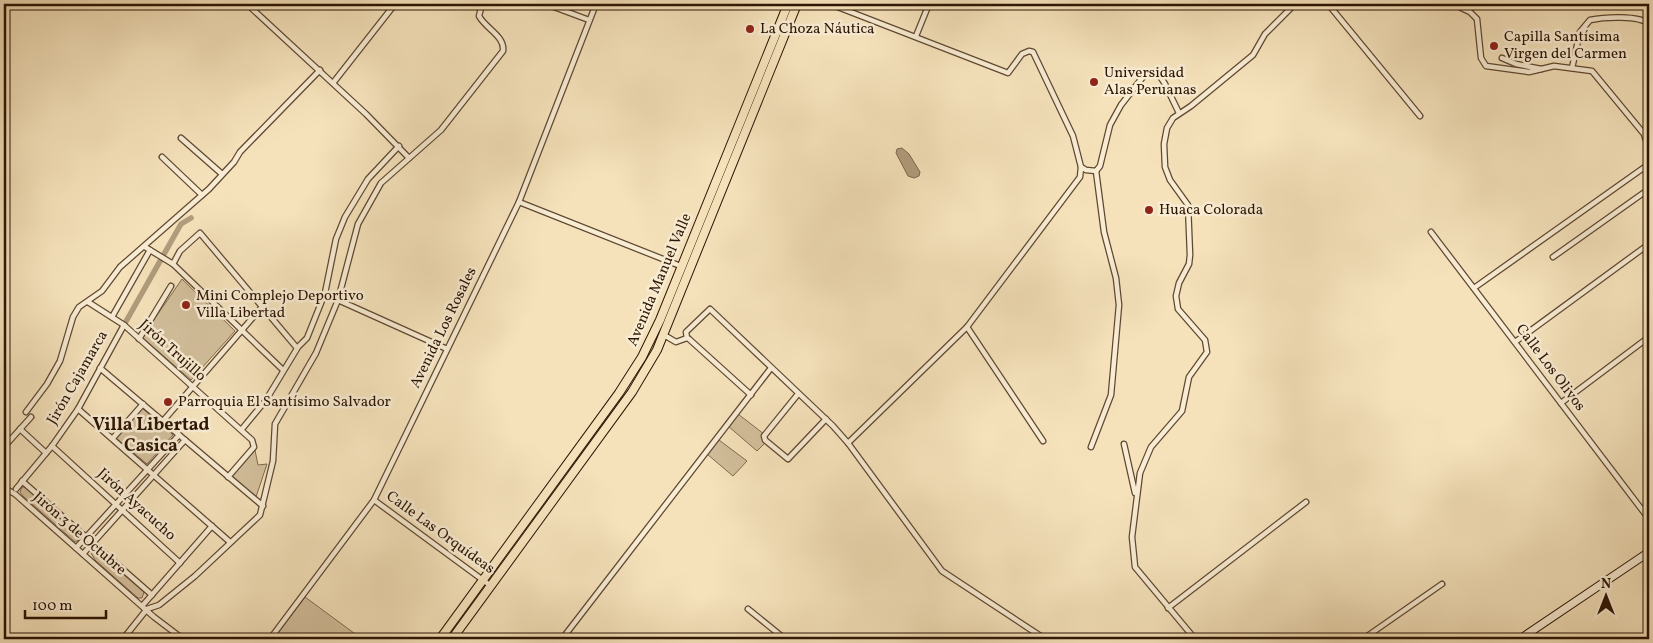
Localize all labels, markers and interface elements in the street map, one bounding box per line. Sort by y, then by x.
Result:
place label: La Choza Náutica [760,19,875,40]
marker: La Choza Náutica [744,23,756,35]
place label: Capilla Santísima Virgen del Carmen [1504,27,1627,65]
marker: Capilla Santísima Virgen del Carmen [1488,40,1500,52]
place label: Universidad Alas Peruanas [1104,63,1197,101]
marker: Universidad Alas Peruanas [1088,76,1100,88]
place label: Huaca Colorada [1159,200,1263,221]
marker: Huaca Colorada [1143,204,1155,216]
street label: Avenida Manuel Valle [623,210,697,350]
street label: Avenida Los Rosales [406,264,482,392]
place label: Mini Complejo Deportivo Villa Libertad [196,286,364,324]
marker: Mini Complejo Deportivo Villa Libertad [180,299,192,311]
street label: Jirón Trujillo [134,315,210,387]
street label: Calle Los Olivos [1510,320,1590,416]
street label: Jirón Cajamarca [42,327,114,429]
place label: Parroquia El Santísimo Salvador [178,392,391,413]
marker: Parroquia El Santísimo Salvador [162,396,174,408]
district label: Villa Libertad Casica [92,413,210,459]
street label: Jirón Ayacucho [92,464,180,546]
street label: Calle Las Orquídeas [381,486,499,580]
street label: Jirón 3 de Octubre [28,487,130,581]
north arrow [1580,570,1630,620]
text: N [1601,575,1611,594]
scale bar [25,588,106,620]
text: 100 m [32,596,72,617]

